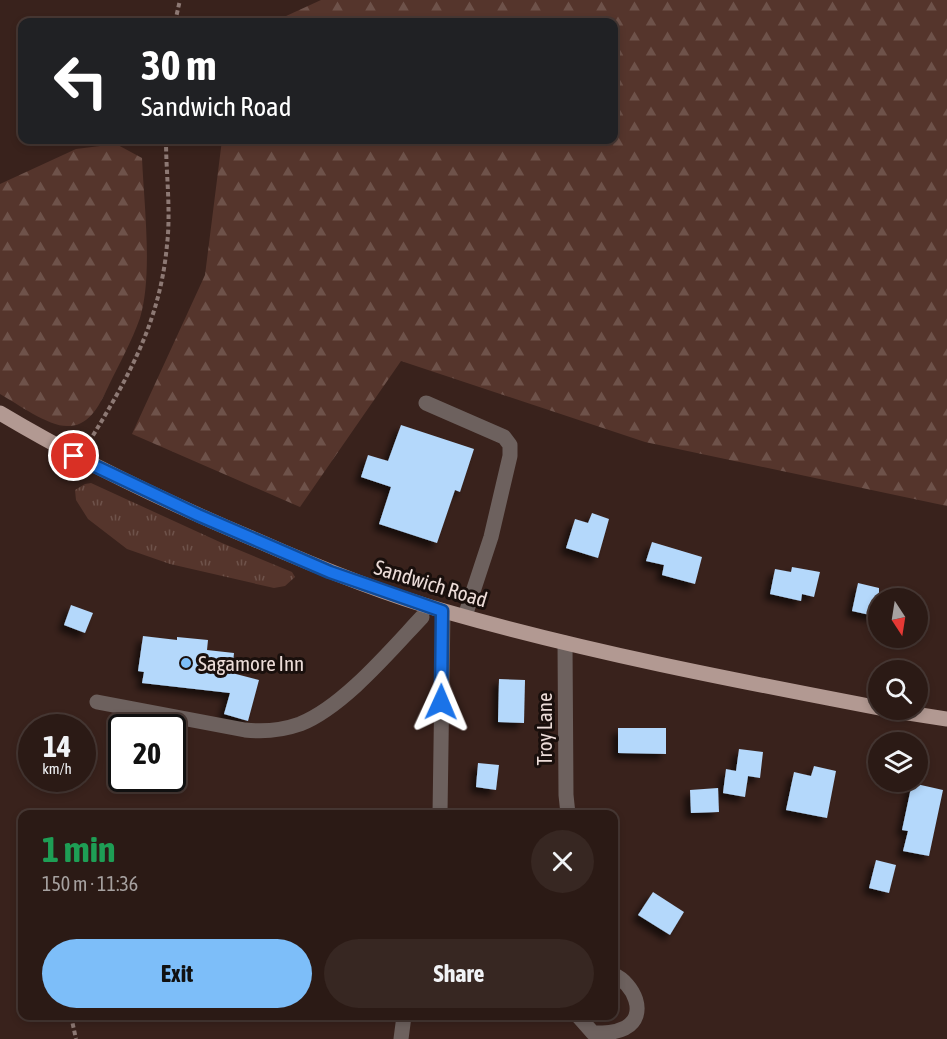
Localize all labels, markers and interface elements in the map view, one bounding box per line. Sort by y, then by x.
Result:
text: 30 m [141,41,216,89]
icon: left [42,42,120,120]
text: Sandwich Road [141,91,291,122]
pin [48,430,99,481]
icon: arrive [57,439,90,472]
street label: Sandwich Road [372,554,490,612]
north arrow [868,588,928,648]
map controls [868,588,928,792]
place label: Sagamore Inn [198,651,304,675]
marker: Sagamore Inn [179,656,193,670]
button: search [868,660,928,720]
position arrow [409,670,473,734]
street label: Troy Lane [532,693,556,765]
speed limit sign: 20 [108,714,186,792]
text: 14 [43,729,71,763]
button: layers [868,732,928,792]
text: km/h [42,760,72,777]
text: 1 min [42,828,116,870]
button: close [531,830,594,893]
text: 150 m · 11:36 [42,872,138,895]
button: Exit [42,939,312,1008]
button: Share [324,939,594,1008]

